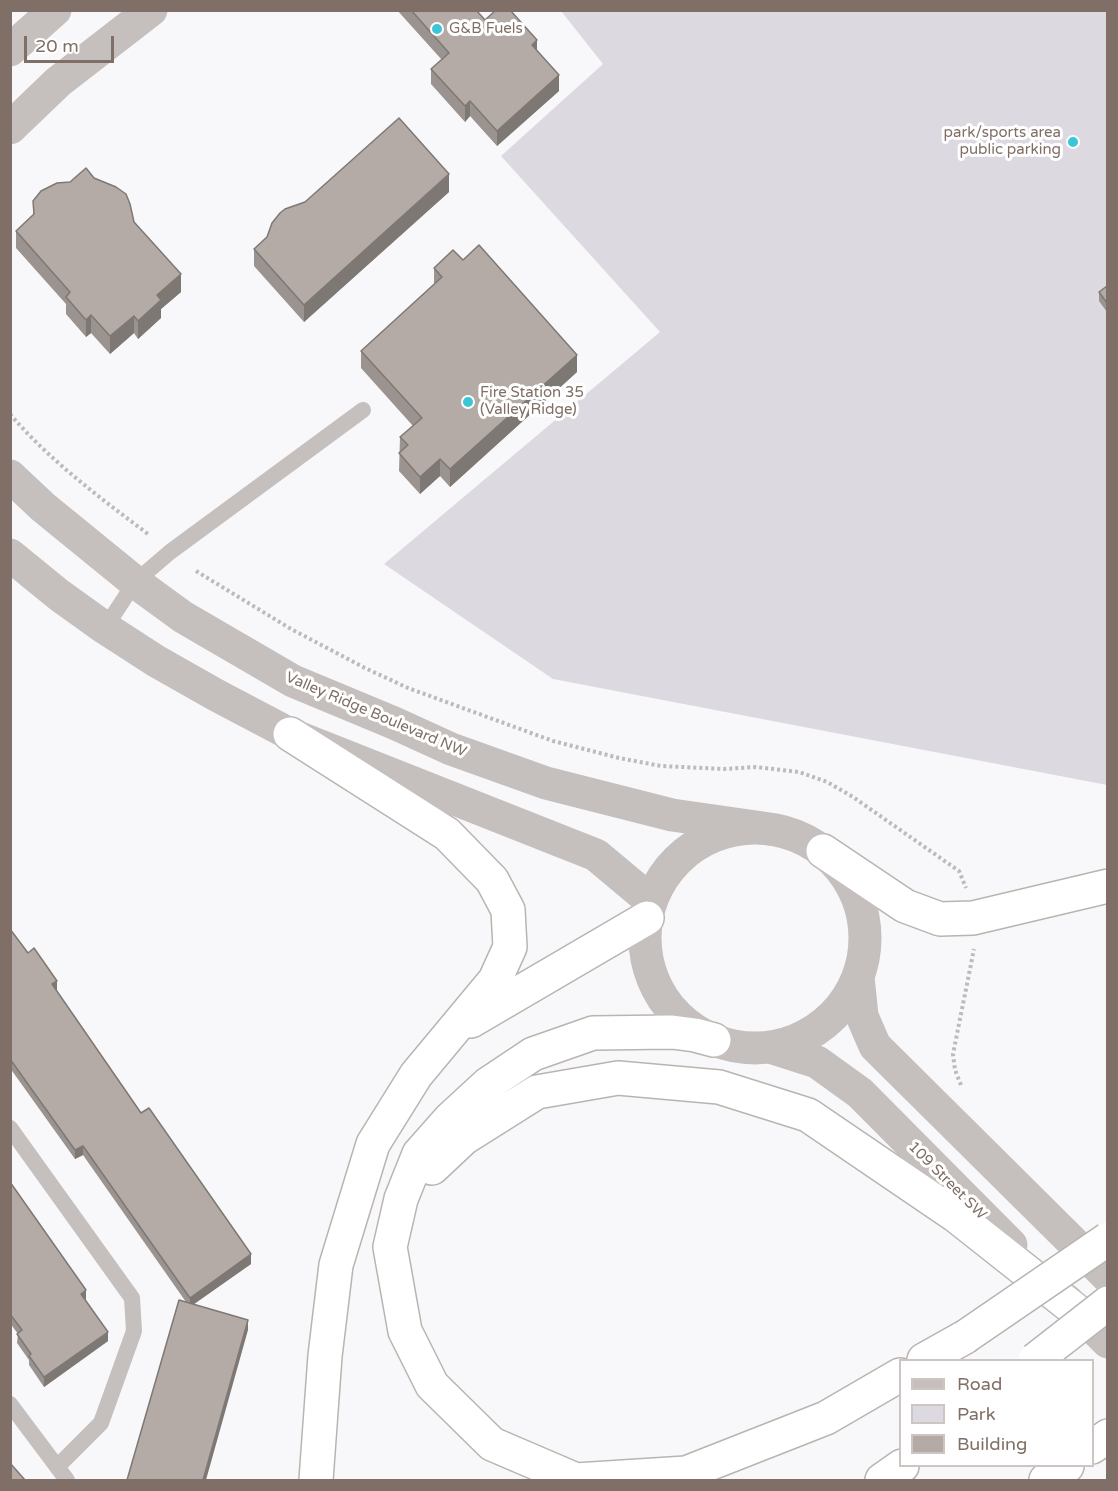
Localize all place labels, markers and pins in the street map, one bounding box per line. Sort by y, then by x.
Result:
place label: G&B Fuels [449,20,523,38]
marker: G&B Fuels [430,22,444,36]
place label: park/sports area public parking [944,124,1061,159]
marker: park/sports area public parking [1066,135,1080,149]
place label: Fire Station 35 (Valley Ridge) [480,384,584,419]
marker: Fire Station 35 (Valley Ridge) [461,395,475,409]

